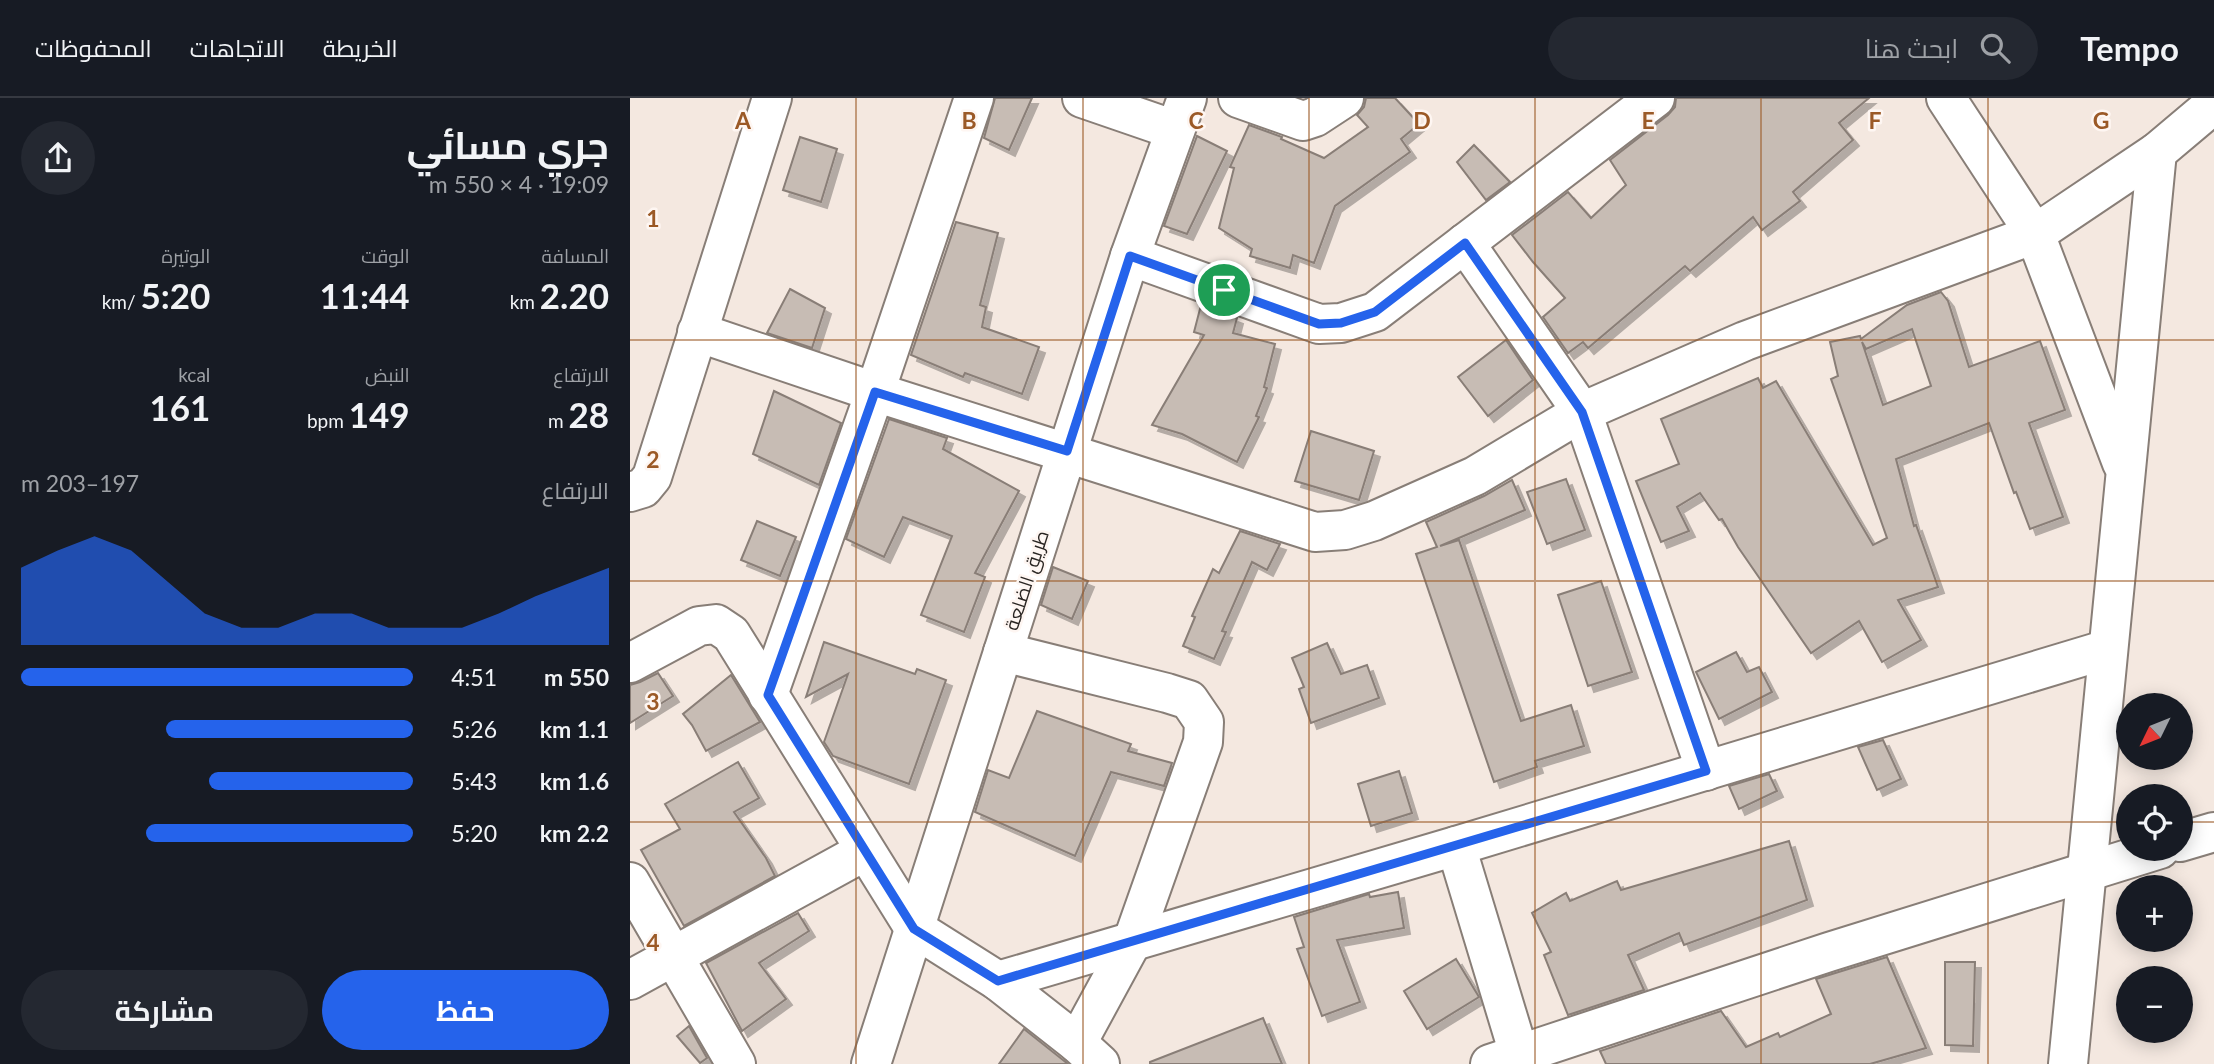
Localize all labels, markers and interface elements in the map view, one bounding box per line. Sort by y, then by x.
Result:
search box [1548,17,2038,80]
text: Tempo [2080,28,2179,68]
icon: search [1976,29,2014,67]
text: ابحث هنا [1865,32,1958,64]
text: المحفوظات [35,33,152,62]
text: الاتجاهات [190,33,285,62]
text: الخريطة [323,33,398,62]
text: A [734,106,752,134]
text: B [961,106,977,134]
text: C [1188,106,1204,134]
text: D [1413,106,1431,134]
text: E [1641,106,1655,134]
text: F [1868,106,1882,134]
text: G [2093,106,2109,134]
button: share [21,121,95,195]
text: جري مسائي [407,121,609,167]
text: 19:09 · 4 × 550 m [429,170,609,198]
text: 1 [646,204,660,232]
text: الوتيرة [162,244,210,267]
text: الوقت [361,244,410,267]
text: المسافة [541,244,609,267]
pin [1194,260,1254,320]
icon: arrive [1205,271,1243,309]
text: 5:20 [140,274,210,316]
text: 11:44 [319,274,410,316]
text: 2.20 [540,274,609,316]
text: /km [102,290,140,313]
text: km [510,290,540,313]
text: kcal [178,363,210,386]
text: النبض [365,363,410,386]
text: الارتفاع [553,363,609,386]
text: 161 [149,386,210,428]
text: 149 [349,393,410,435]
text: 28 [568,393,609,435]
text: bpm [307,409,349,432]
text: m [548,409,568,432]
text: 2 [646,445,660,473]
text: 197–203 m [21,469,139,497]
text: الارتفاع [542,476,609,504]
street label: طريق الضلعة [999,527,1055,634]
text: 4:51 [451,663,497,691]
text: 550 m [544,663,609,691]
text: 3 [646,687,660,715]
north arrow [2116,693,2193,770]
map controls [2116,693,2193,1043]
text: 5:26 [451,715,497,743]
text: 1.1 km [540,715,609,743]
text: 5:43 [451,767,497,795]
text: 1.6 km [540,767,609,795]
button: locate [2116,784,2193,861]
text: 5:20 [451,819,497,847]
text: 2.2 km [540,819,609,847]
button: + [2116,875,2193,952]
text: 4 [646,928,660,956]
button: − [2116,966,2193,1043]
button: مشاركة [21,970,308,1050]
button: حفظ [322,970,609,1050]

